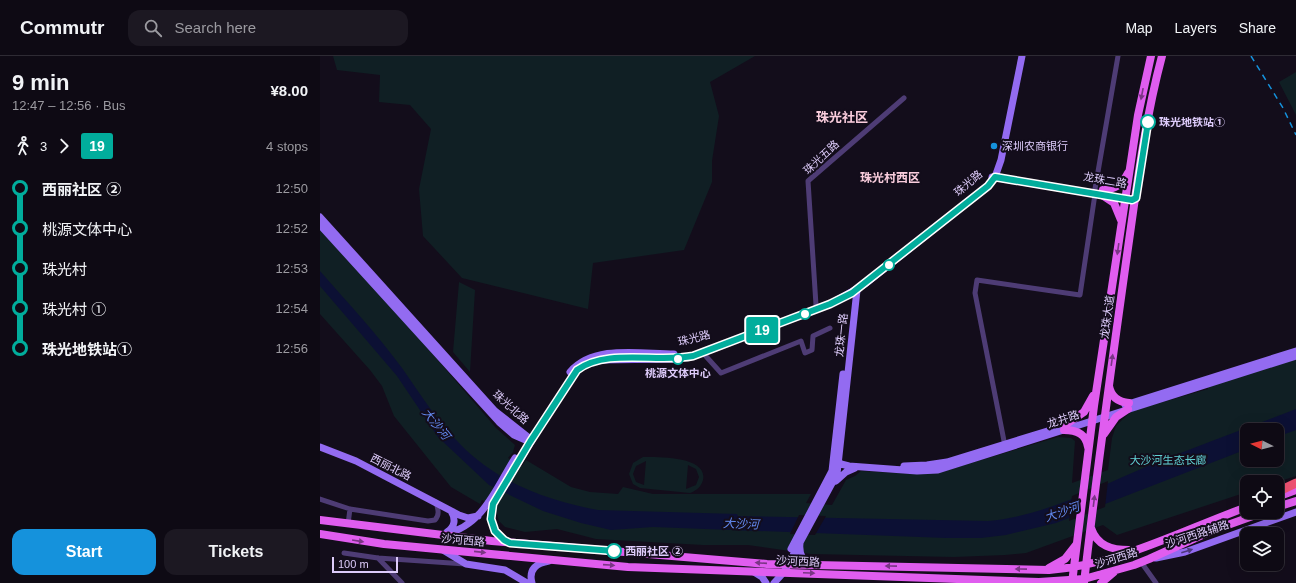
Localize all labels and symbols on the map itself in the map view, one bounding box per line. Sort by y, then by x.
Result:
one-way arrow [1139,88,1145,100]
district label: 珠光社区 [816,110,868,125]
marker: 珠光地铁站① [1140,114,1156,130]
place label: 珠光地铁站① [1159,116,1225,128]
street label: 珠光五路 [801,138,841,176]
place label: 深圳农商银行 [1002,140,1068,152]
marker: 深圳农商银行 [989,141,999,151]
street label: 珠光路 [952,168,984,198]
street label: 龙珠二路 [1082,170,1128,190]
district label: 珠光村西区 [860,171,920,185]
one-way arrow [1115,243,1121,255]
unlabelled marker [883,259,895,271]
street label: 龙珠大道 [1098,294,1116,340]
unlabelled marker [799,308,811,320]
street label: 龙珠一路 [833,312,849,358]
line badge: 19 [744,317,780,343]
street label: 珠光路 [677,328,711,348]
marker: 桃源文体中心 [672,353,684,365]
one-way arrow [1109,354,1115,366]
place label: 桃源文体中心 [645,367,711,379]
street label: 珠光北路 [491,388,531,426]
water label: 大沙河 [419,406,454,444]
street label: 龙井路 [1045,408,1081,430]
north arrow [1240,423,1284,467]
street label: 西丽北路 [369,452,413,482]
park label: 大沙河生态长廊 [1130,454,1207,466]
one-way arrow [1090,495,1097,507]
water label: 大沙河 [1043,499,1083,524]
water label: 大沙河 [723,516,761,532]
street label: 沙河西路辅路 [1164,518,1230,550]
street label: 沙河西路 [441,532,485,548]
one-way arrow [352,538,364,544]
marker: 西丽社区 ② [606,543,622,559]
place label: 西丽社区 ② [625,545,683,557]
street label: 沙河西路 [1093,546,1139,570]
one-way arrow [1182,547,1194,553]
one-way arrow [474,549,486,555]
street label: 沙河西路 [776,554,820,568]
scale bar [332,555,398,574]
one-way arrow [755,559,767,566]
one-way arrow [603,562,615,569]
one-way arrow [884,563,897,569]
one-way arrow [1014,566,1027,572]
one-way arrow [803,570,816,576]

